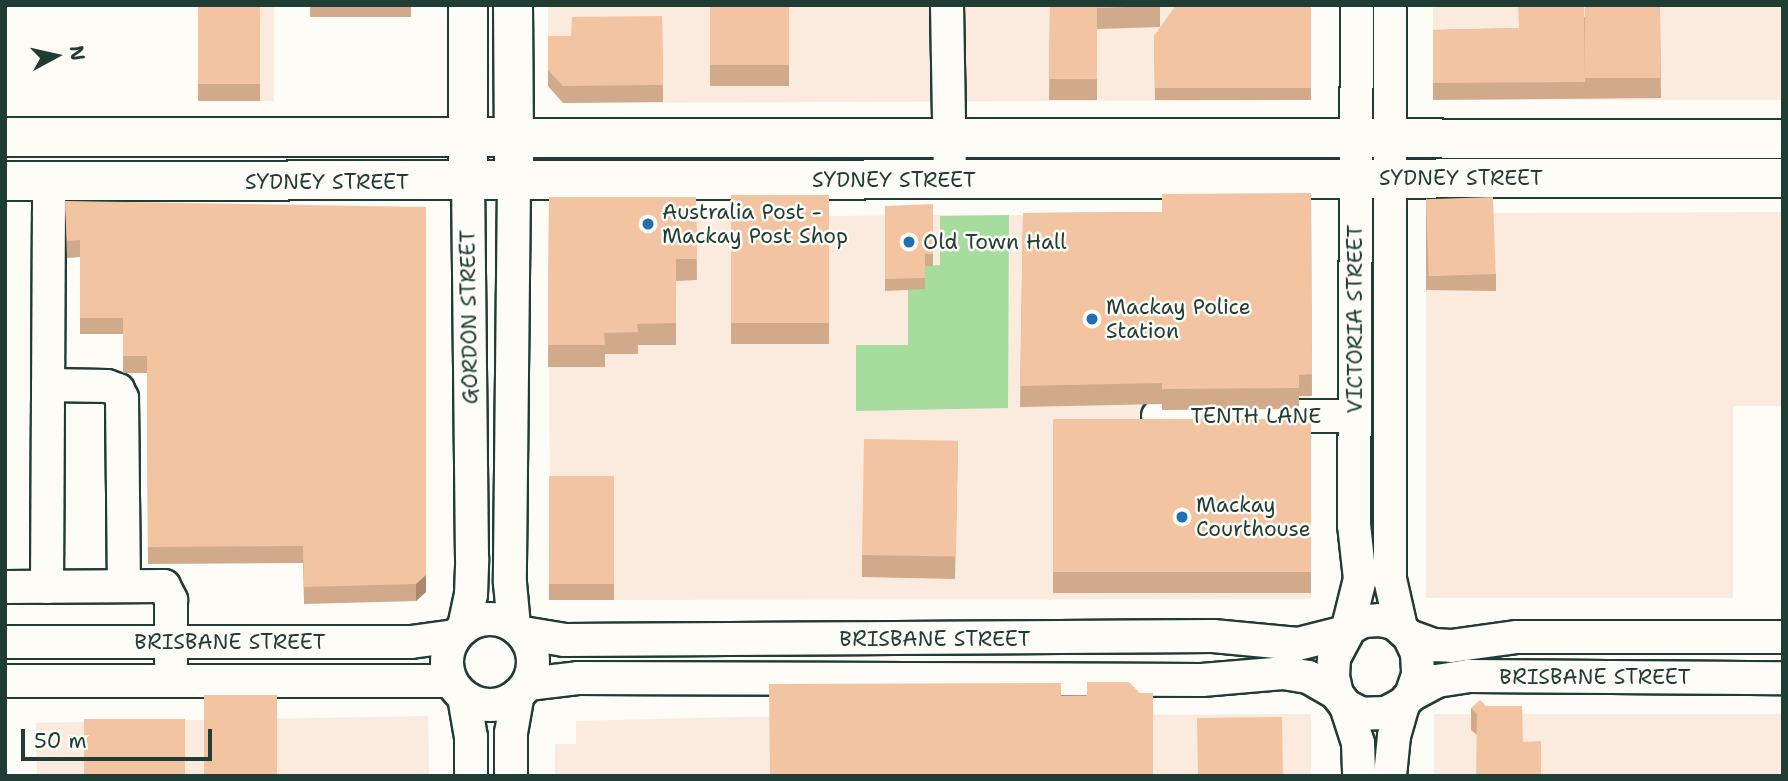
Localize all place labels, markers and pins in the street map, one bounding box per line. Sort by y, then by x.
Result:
place label: Australia Post - Mackay Post Shop [662,199,848,249]
marker: Australia Post - Mackay Post Shop [640,216,656,232]
place label: Old Town Hall [923,229,1067,255]
marker: Old Town Hall [901,234,917,250]
place label: Mackay Police Station [1106,294,1251,344]
marker: Mackay Police Station [1084,311,1100,327]
place label: Mackay Courthouse [1196,492,1311,542]
marker: Mackay Courthouse [1174,509,1190,525]

